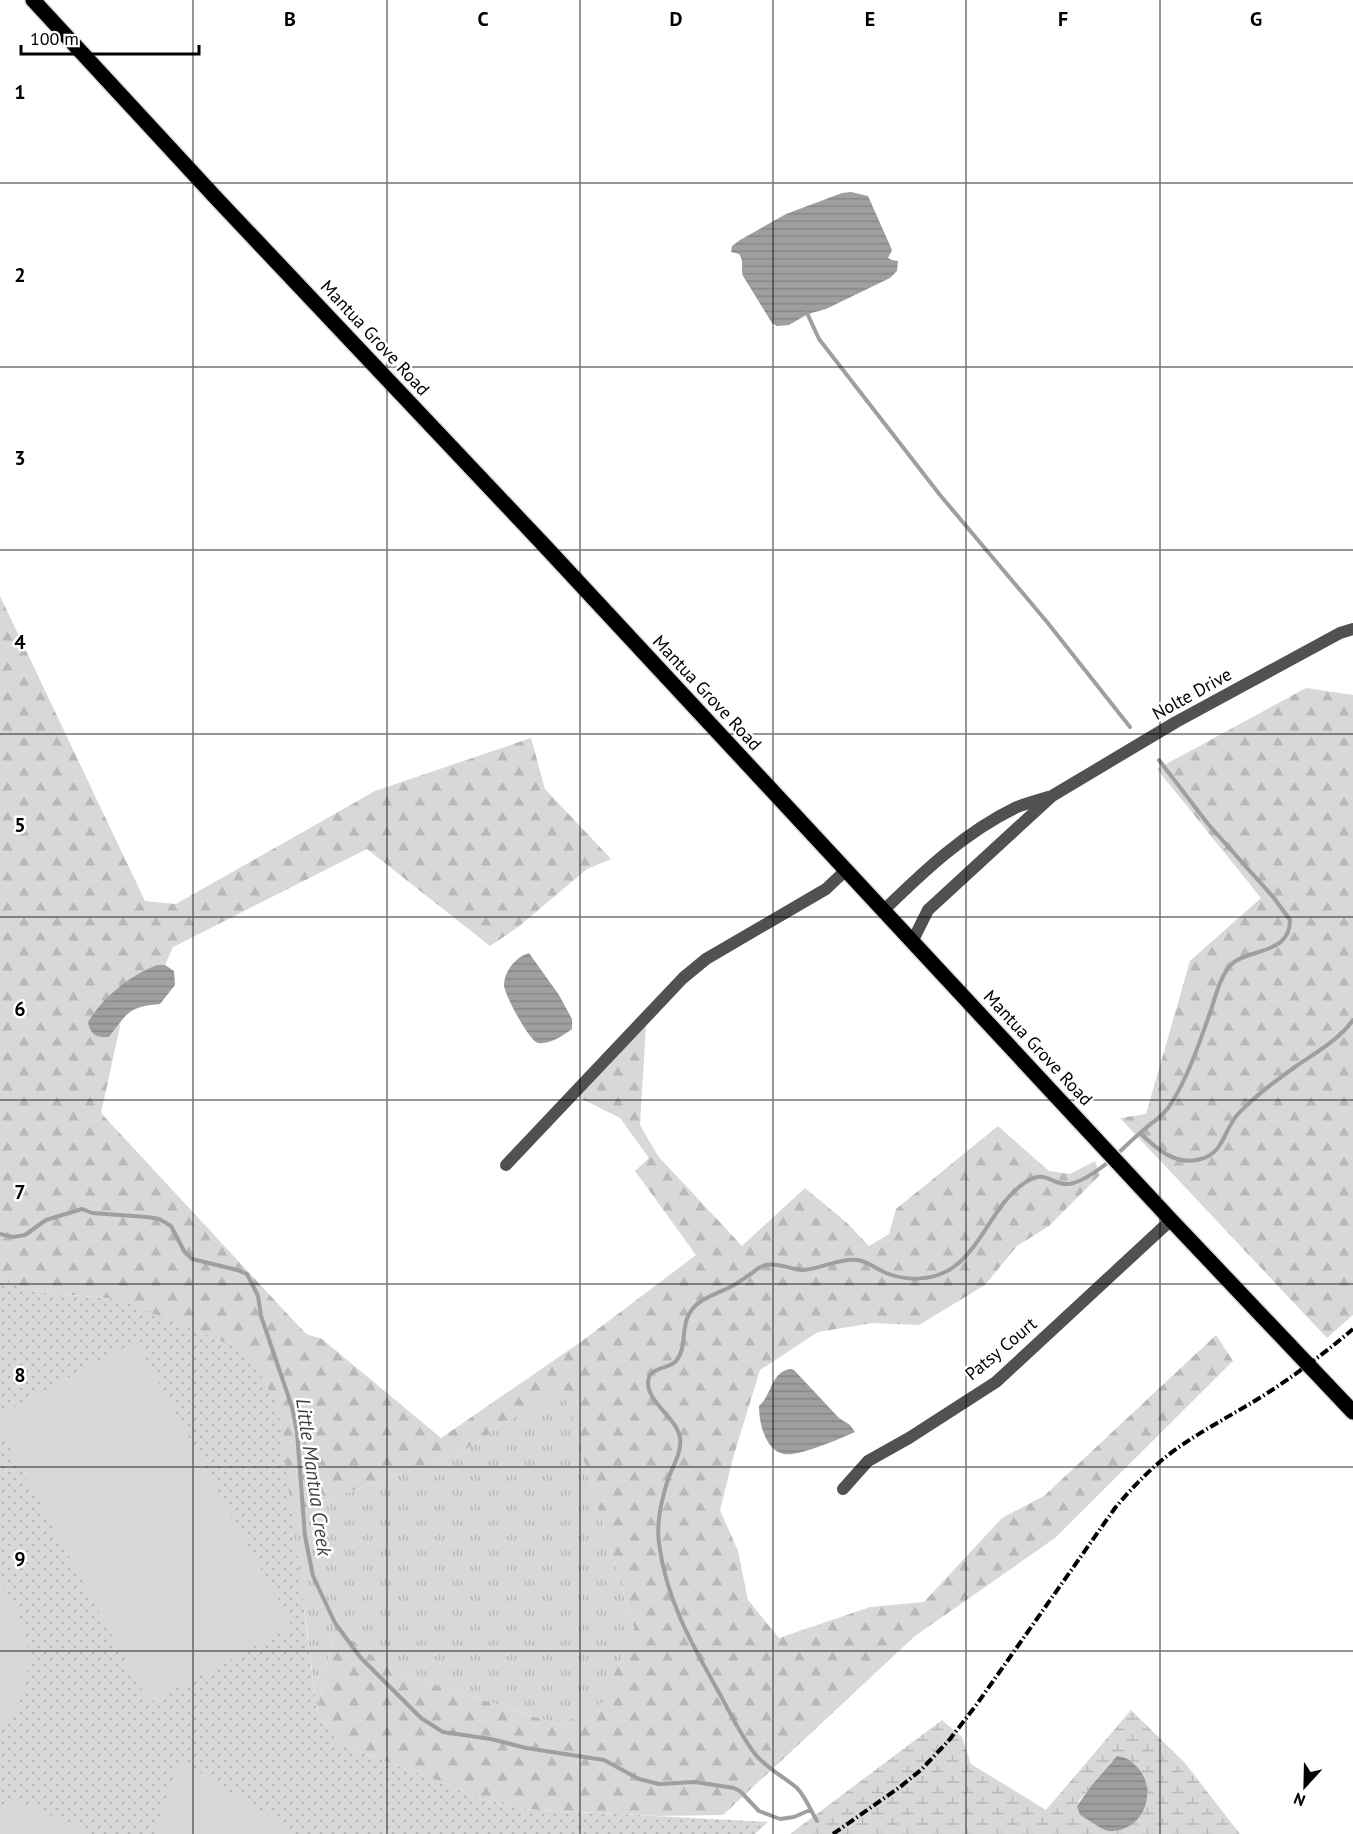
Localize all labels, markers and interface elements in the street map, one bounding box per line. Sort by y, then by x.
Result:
text: B [284,6,296,32]
text: C [477,6,489,32]
text: D [670,6,683,32]
text: E [865,6,875,32]
text: F [1058,6,1068,32]
text: G [1250,6,1262,32]
scale bar [21,18,200,56]
text: 100 m [30,27,79,50]
text: 1 [14,79,26,105]
text: 2 [14,262,26,288]
street label: Mantua Grove Road [316,275,435,400]
text: 3 [14,445,26,471]
text: 4 [14,629,26,655]
street label: Mantua Grove Road [648,630,767,755]
street label: Nolte Drive [1148,662,1235,725]
text: 5 [14,812,26,838]
street label: Mantua Grove Road [979,985,1098,1110]
text: 6 [14,996,26,1022]
text: 7 [14,1179,26,1205]
street label: Patsy Court [960,1312,1041,1385]
text: 8 [14,1362,26,1388]
water label: Little Mantua Creek [290,1397,338,1558]
text: 9 [14,1546,26,1572]
north arrow [1275,1756,1335,1816]
text: N [1291,1789,1308,1811]

